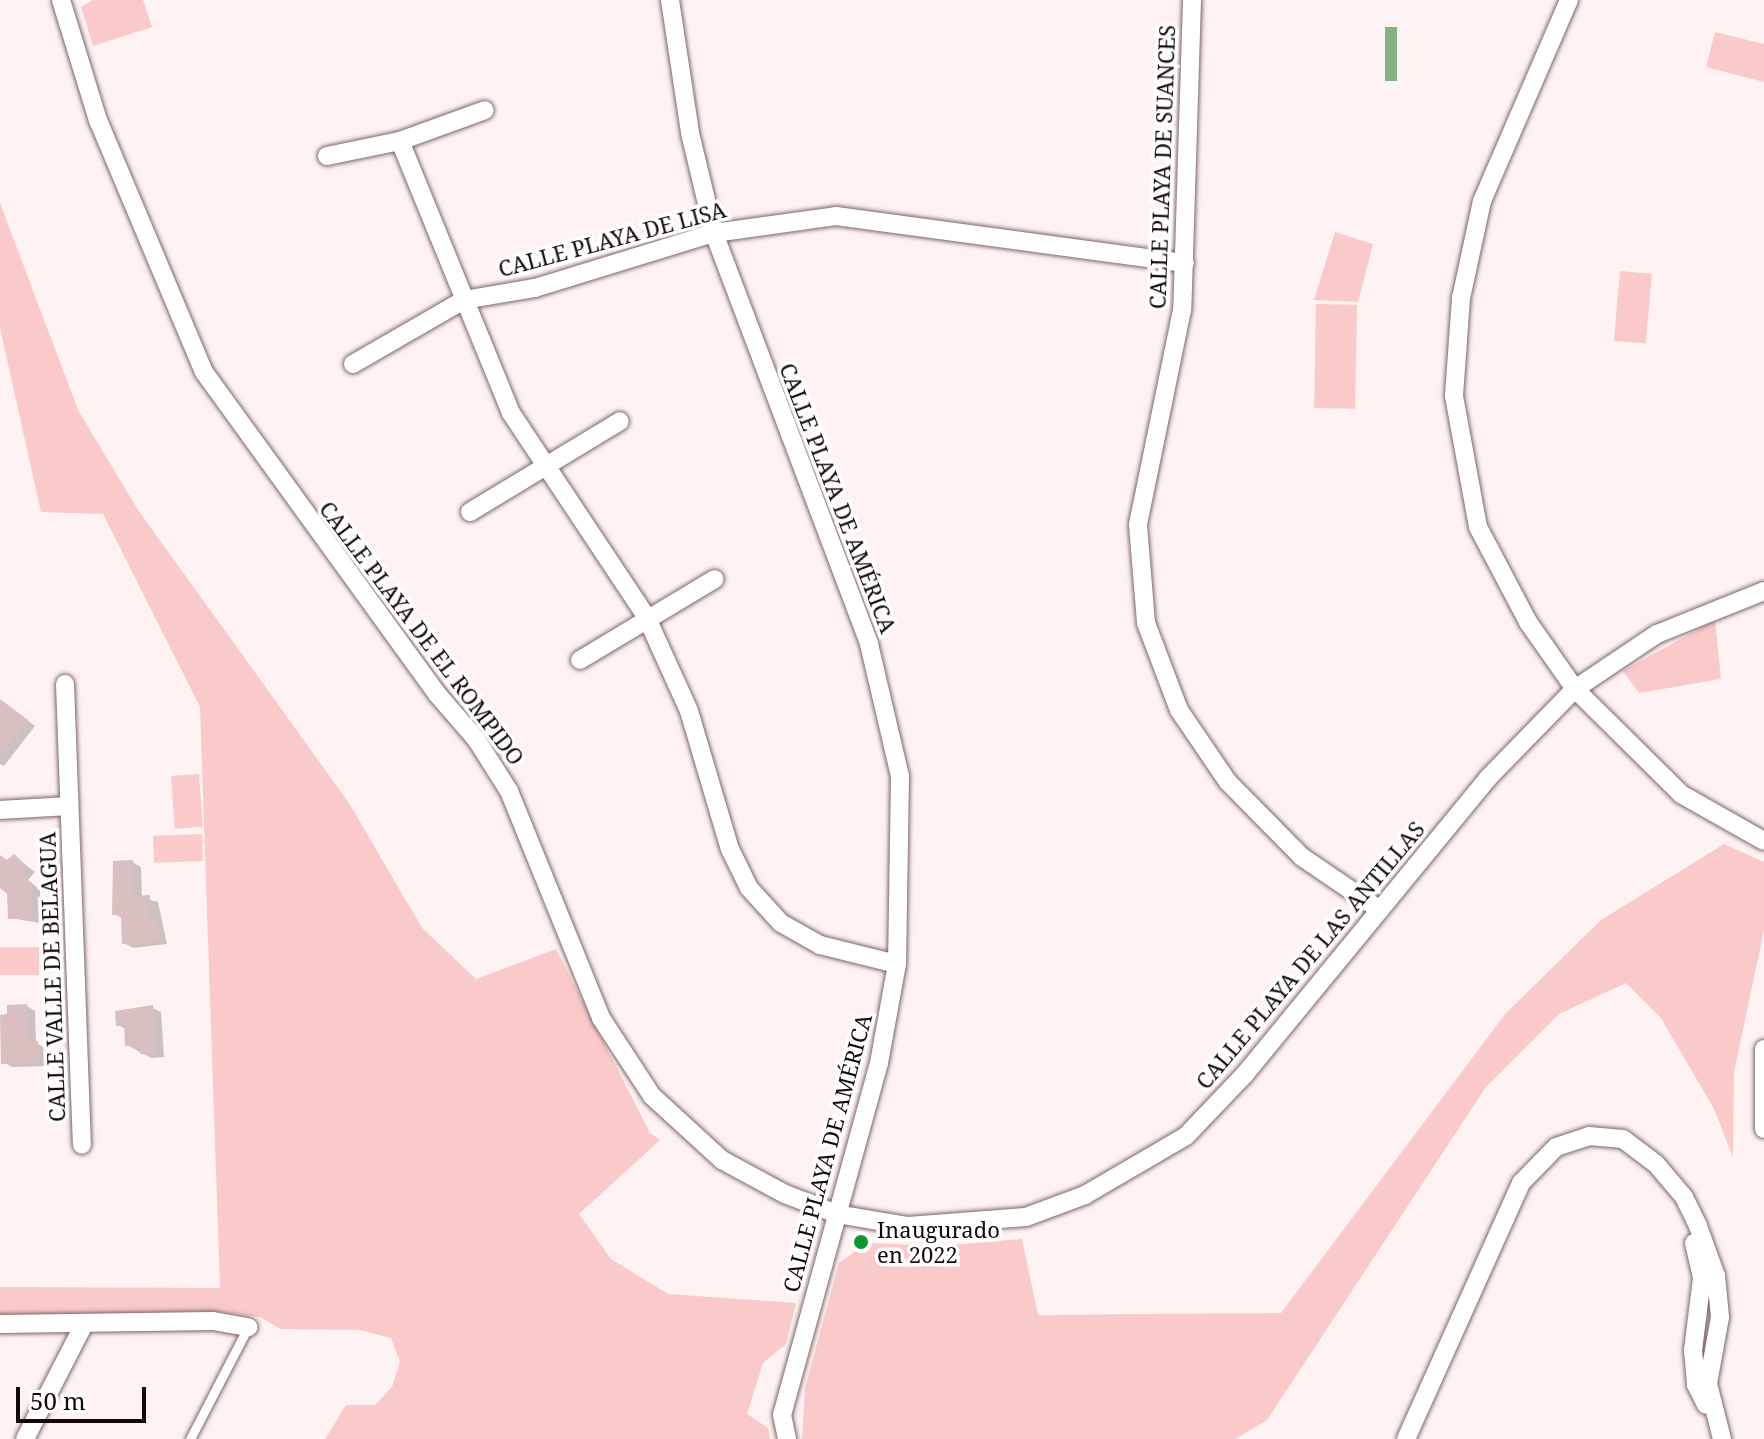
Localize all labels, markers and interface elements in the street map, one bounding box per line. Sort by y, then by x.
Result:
street label: CALLE PLAYA DE SUANCES [1144,24,1180,310]
street label: CALLE PLAYA DE LISA [495,196,729,282]
street label: CALLE PLAYA DE AMÉRICA [774,359,902,637]
street label: CALLE PLAYA DE EL ROMPIDO [314,496,530,770]
street label: CALLE PLAYA DE LAS ANTILLAS [1190,816,1430,1094]
street label: CALLE VALLE DE BELAGUA [34,832,70,1122]
street label: CALLE PLAYA DE AMÉRICA [777,1011,877,1295]
place label: Inaugurado en 2022 [877,1216,1000,1268]
marker: Inaugurado en 2022 [852,1233,870,1251]
scale bar [20,1371,150,1421]
text: 50 m [30,1384,86,1417]

